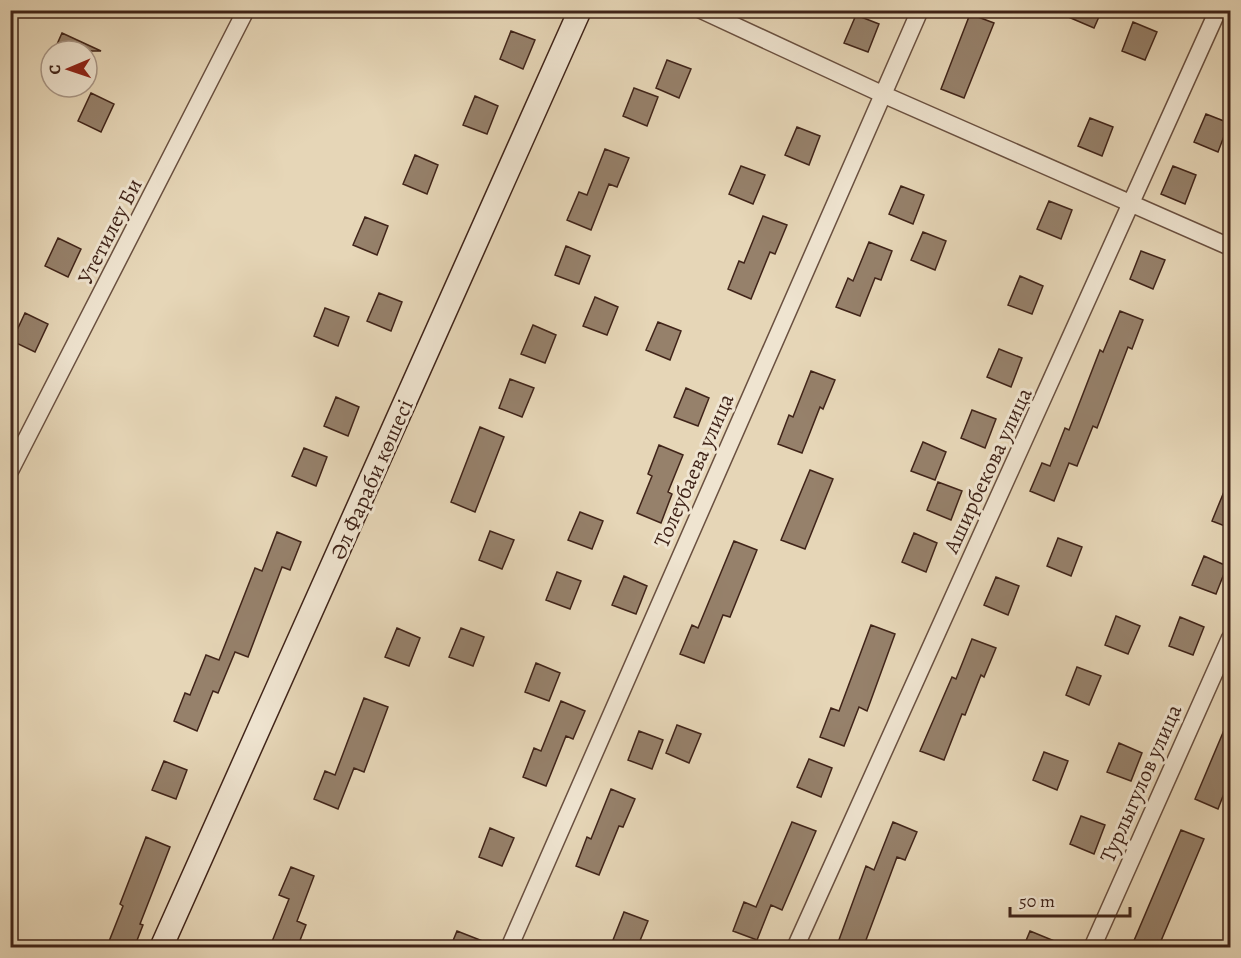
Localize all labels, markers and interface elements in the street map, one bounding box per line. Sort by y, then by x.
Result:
north arrow [39,39,99,99]
text: С [44,64,66,75]
street label: Утетилеу Би [70,173,149,290]
street label: Аширбекова улица [936,382,1040,559]
street label: Толеубаева улица [647,388,742,552]
street label: Әл Фараби көшесі [323,395,421,564]
street label: Турлыгулов улица [1093,699,1190,867]
scale bar [1010,880,1130,918]
text: 50 m [1019,889,1055,913]

